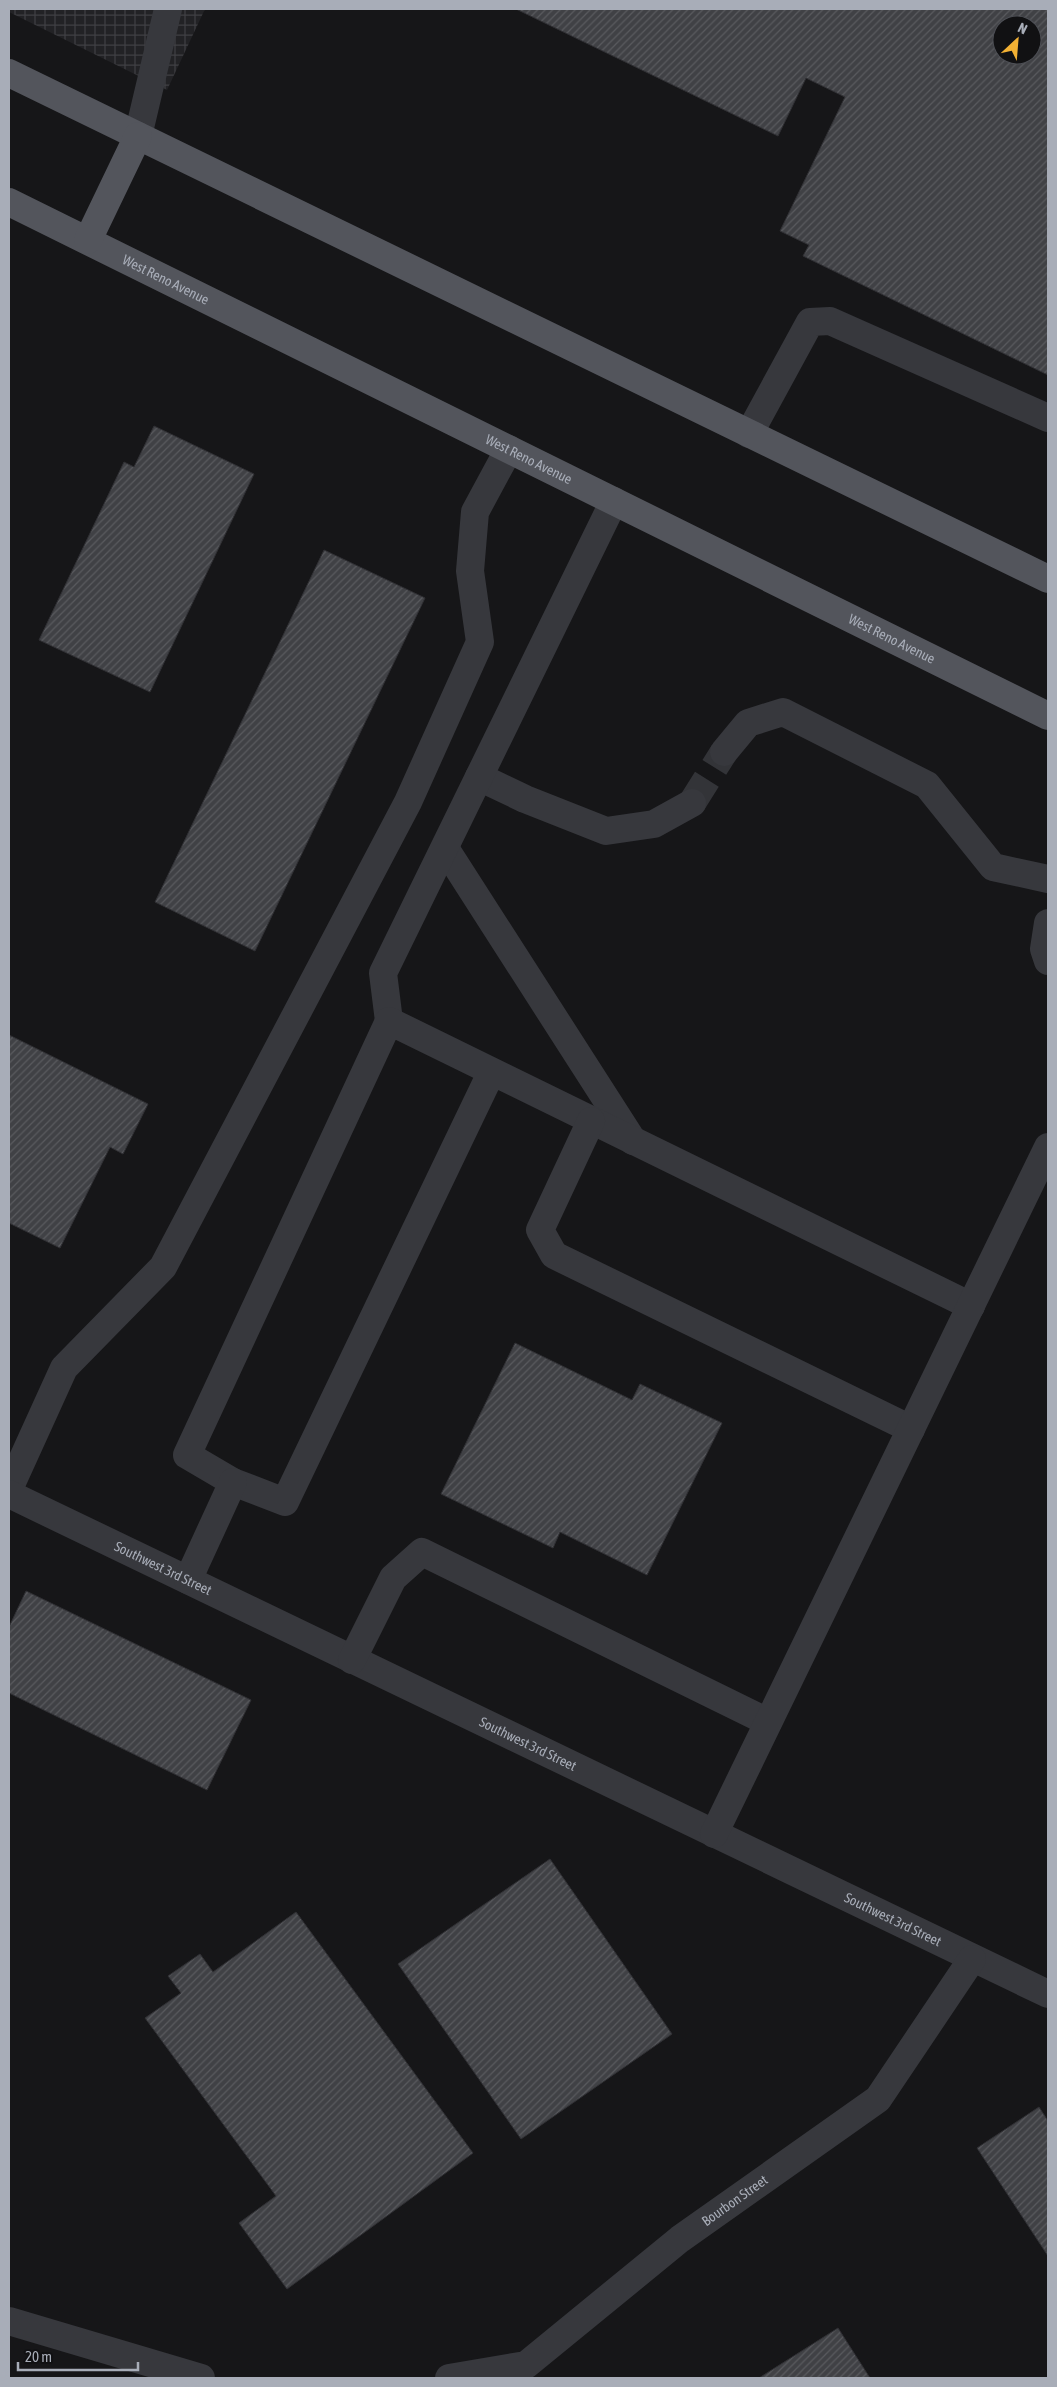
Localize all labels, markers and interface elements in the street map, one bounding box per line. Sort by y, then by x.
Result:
north arrow [992,15,1042,65]
text: N [1015,19,1030,37]
street label: West Reno Avenue [120,251,212,308]
street label: West Reno Avenue [483,431,575,487]
street label: West Reno Avenue [846,611,938,667]
street label: Southwest 3rd Street [112,1538,214,1598]
street label: Southwest 3rd Street [477,1714,579,1774]
street label: Southwest 3rd Street [842,1889,944,1950]
street label: Bourbon Street [699,2172,771,2229]
scale bar [18,2340,138,2372]
text: 20 m [25,2348,52,2365]

